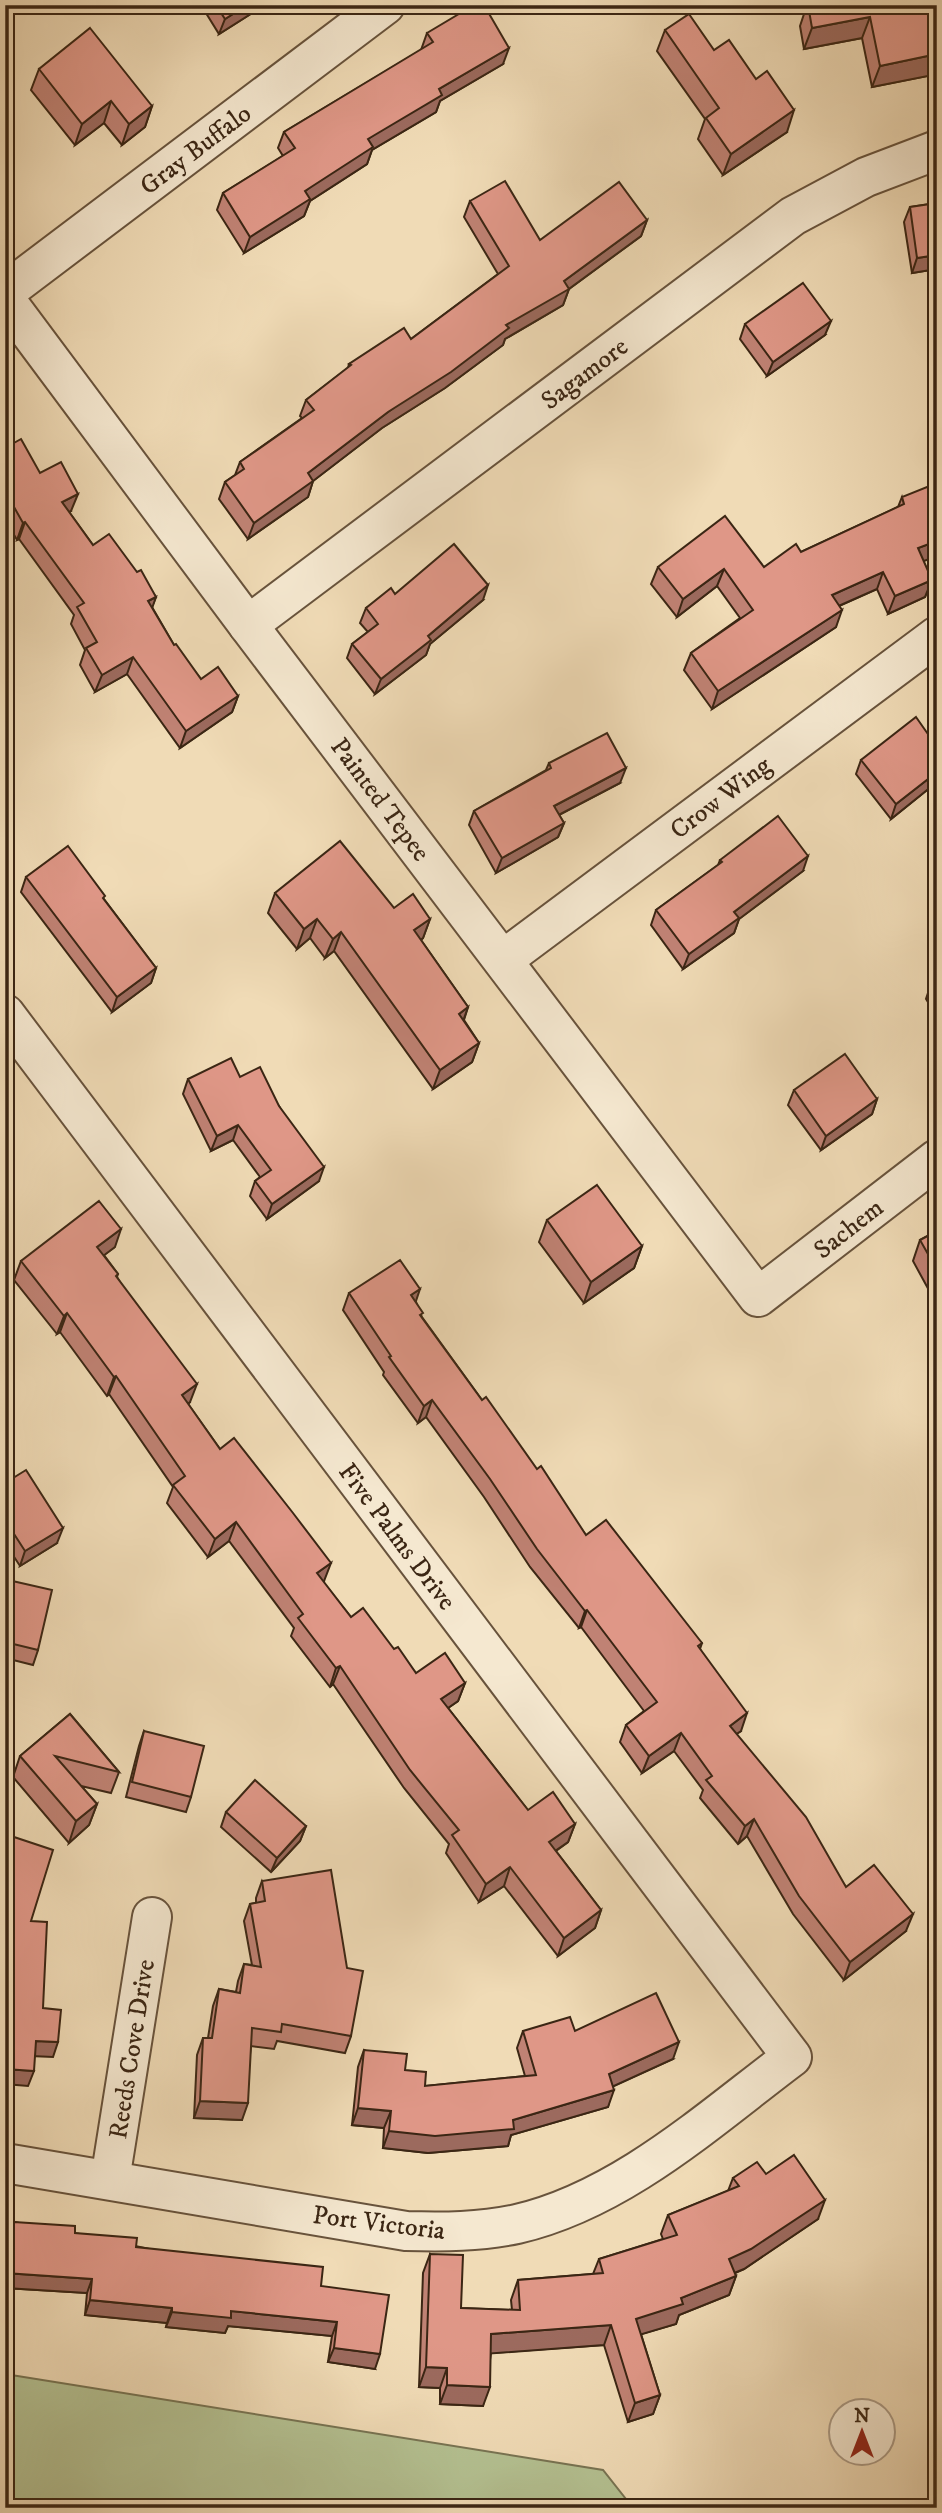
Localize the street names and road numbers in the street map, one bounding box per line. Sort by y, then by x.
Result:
street label: Gray Buffalo [133,97,258,203]
street label: Sagamore [535,331,635,418]
street label: Painted Tepee [323,732,437,868]
street label: Crow Wing [664,749,778,847]
street label: Sachem [807,1192,890,1267]
street label: Five Palms Drive [331,1457,463,1617]
street label: Reeds Cove Drive [102,1957,163,2141]
street label: Port Victoria [311,2199,447,2248]

